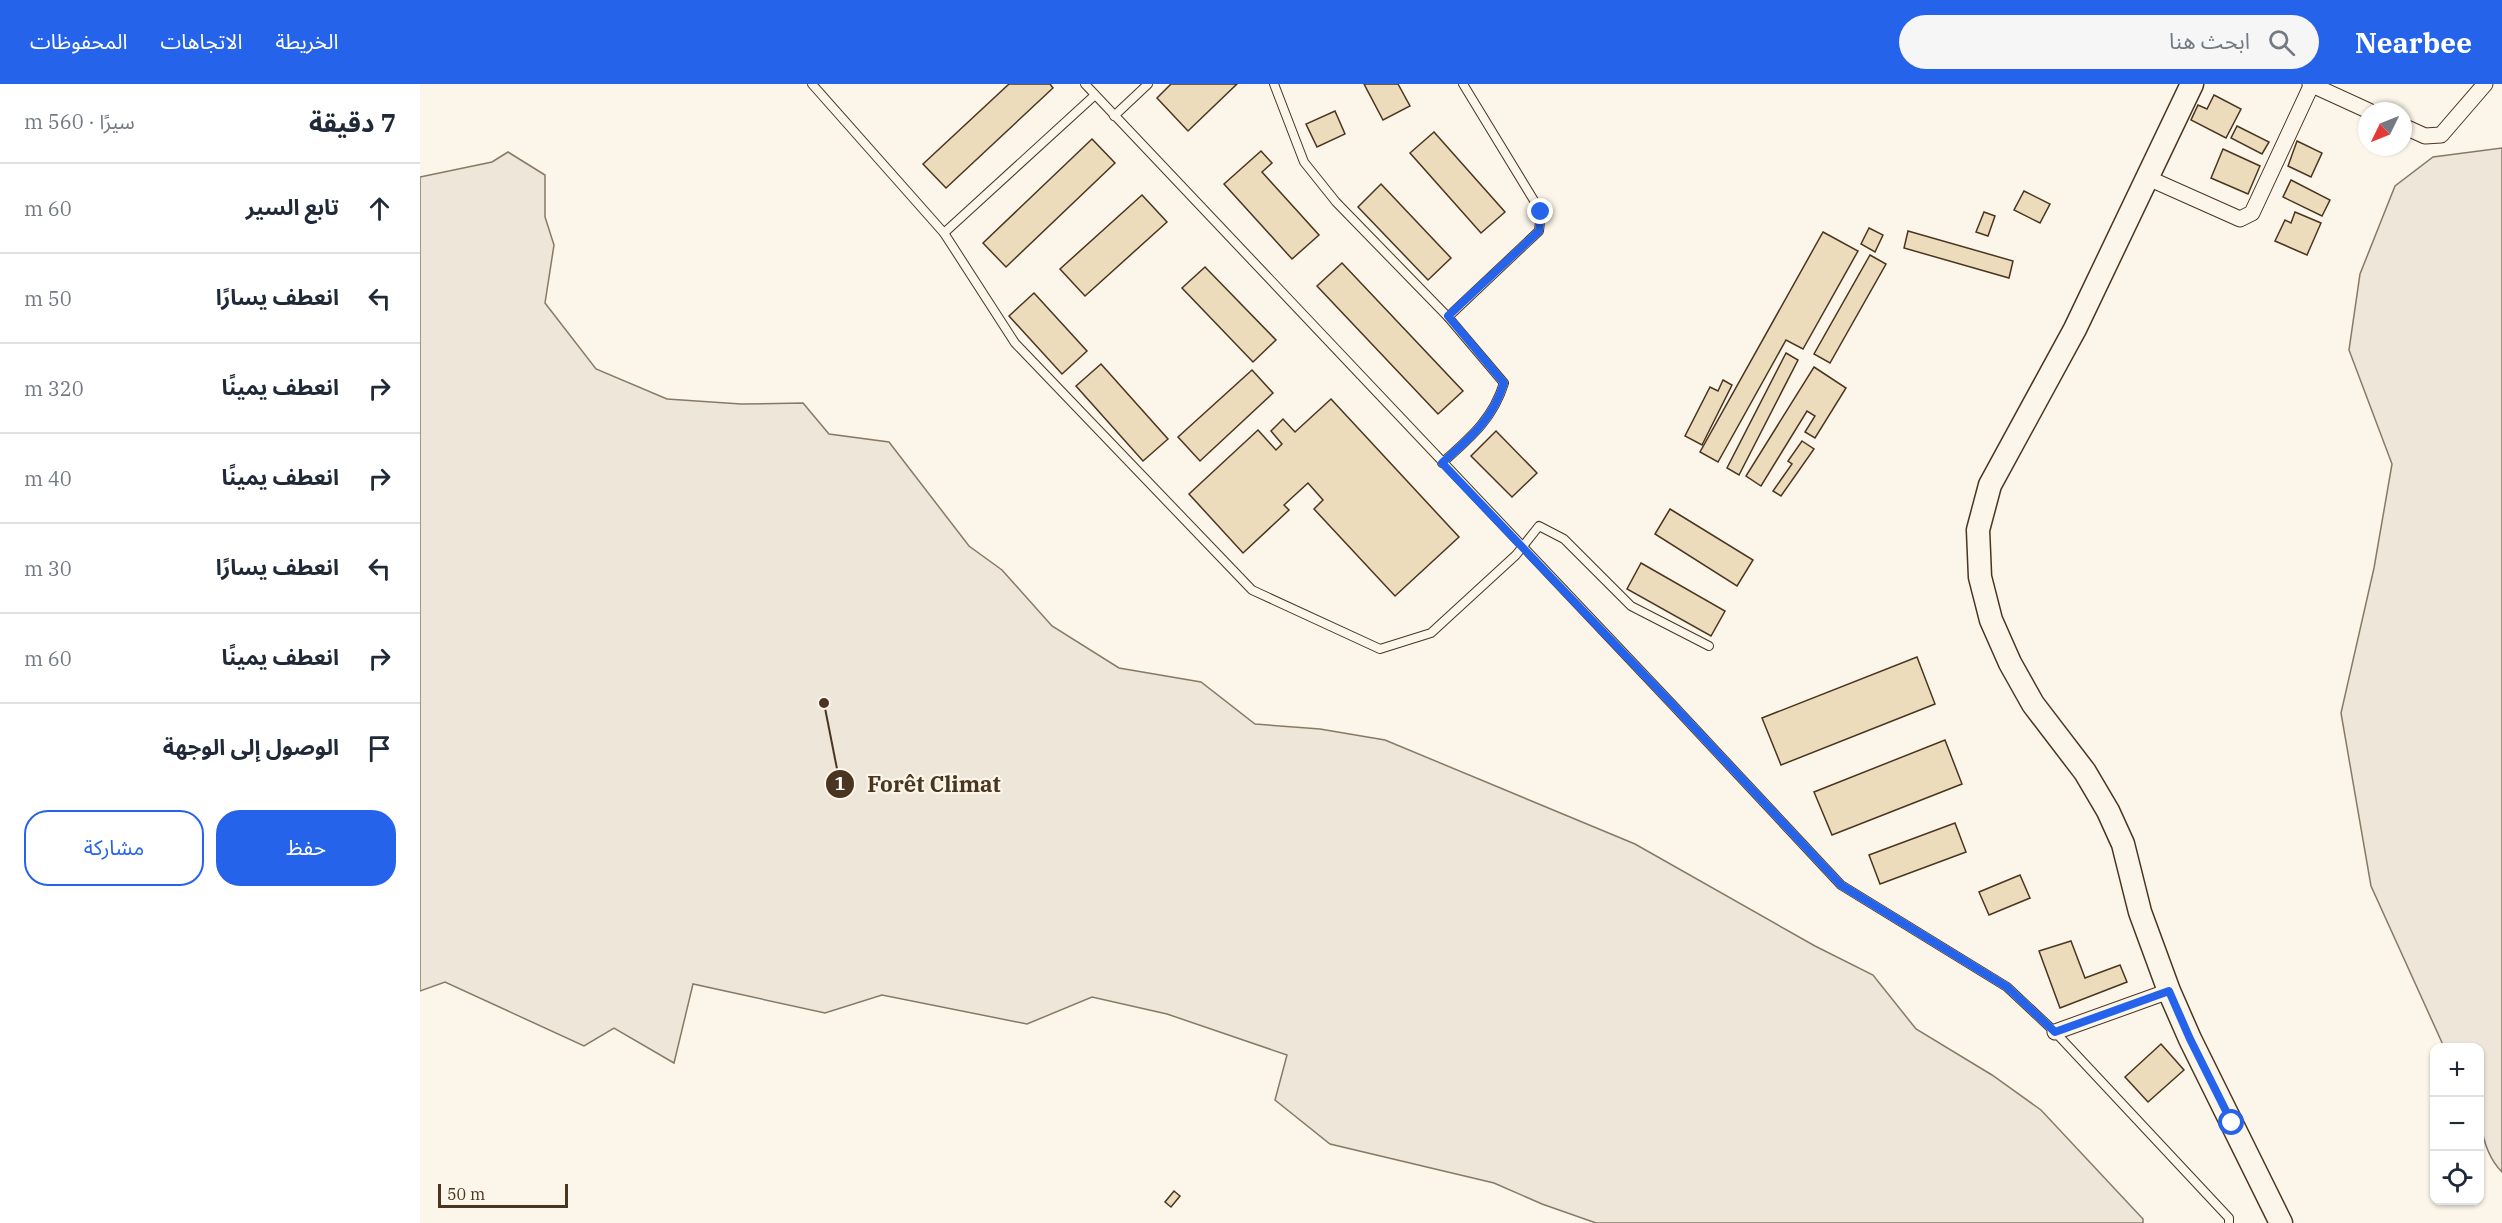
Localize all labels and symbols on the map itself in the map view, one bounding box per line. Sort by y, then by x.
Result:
north arrow [2358,102,2412,156]
route end [1527,198,1553,224]
callout: Forêt Climat [825,764,1012,804]
text: Forêt Climat [867,769,1001,798]
text: 1 [835,772,846,795]
route start [2218,1109,2244,1135]
scale bar [438,1181,568,1208]

